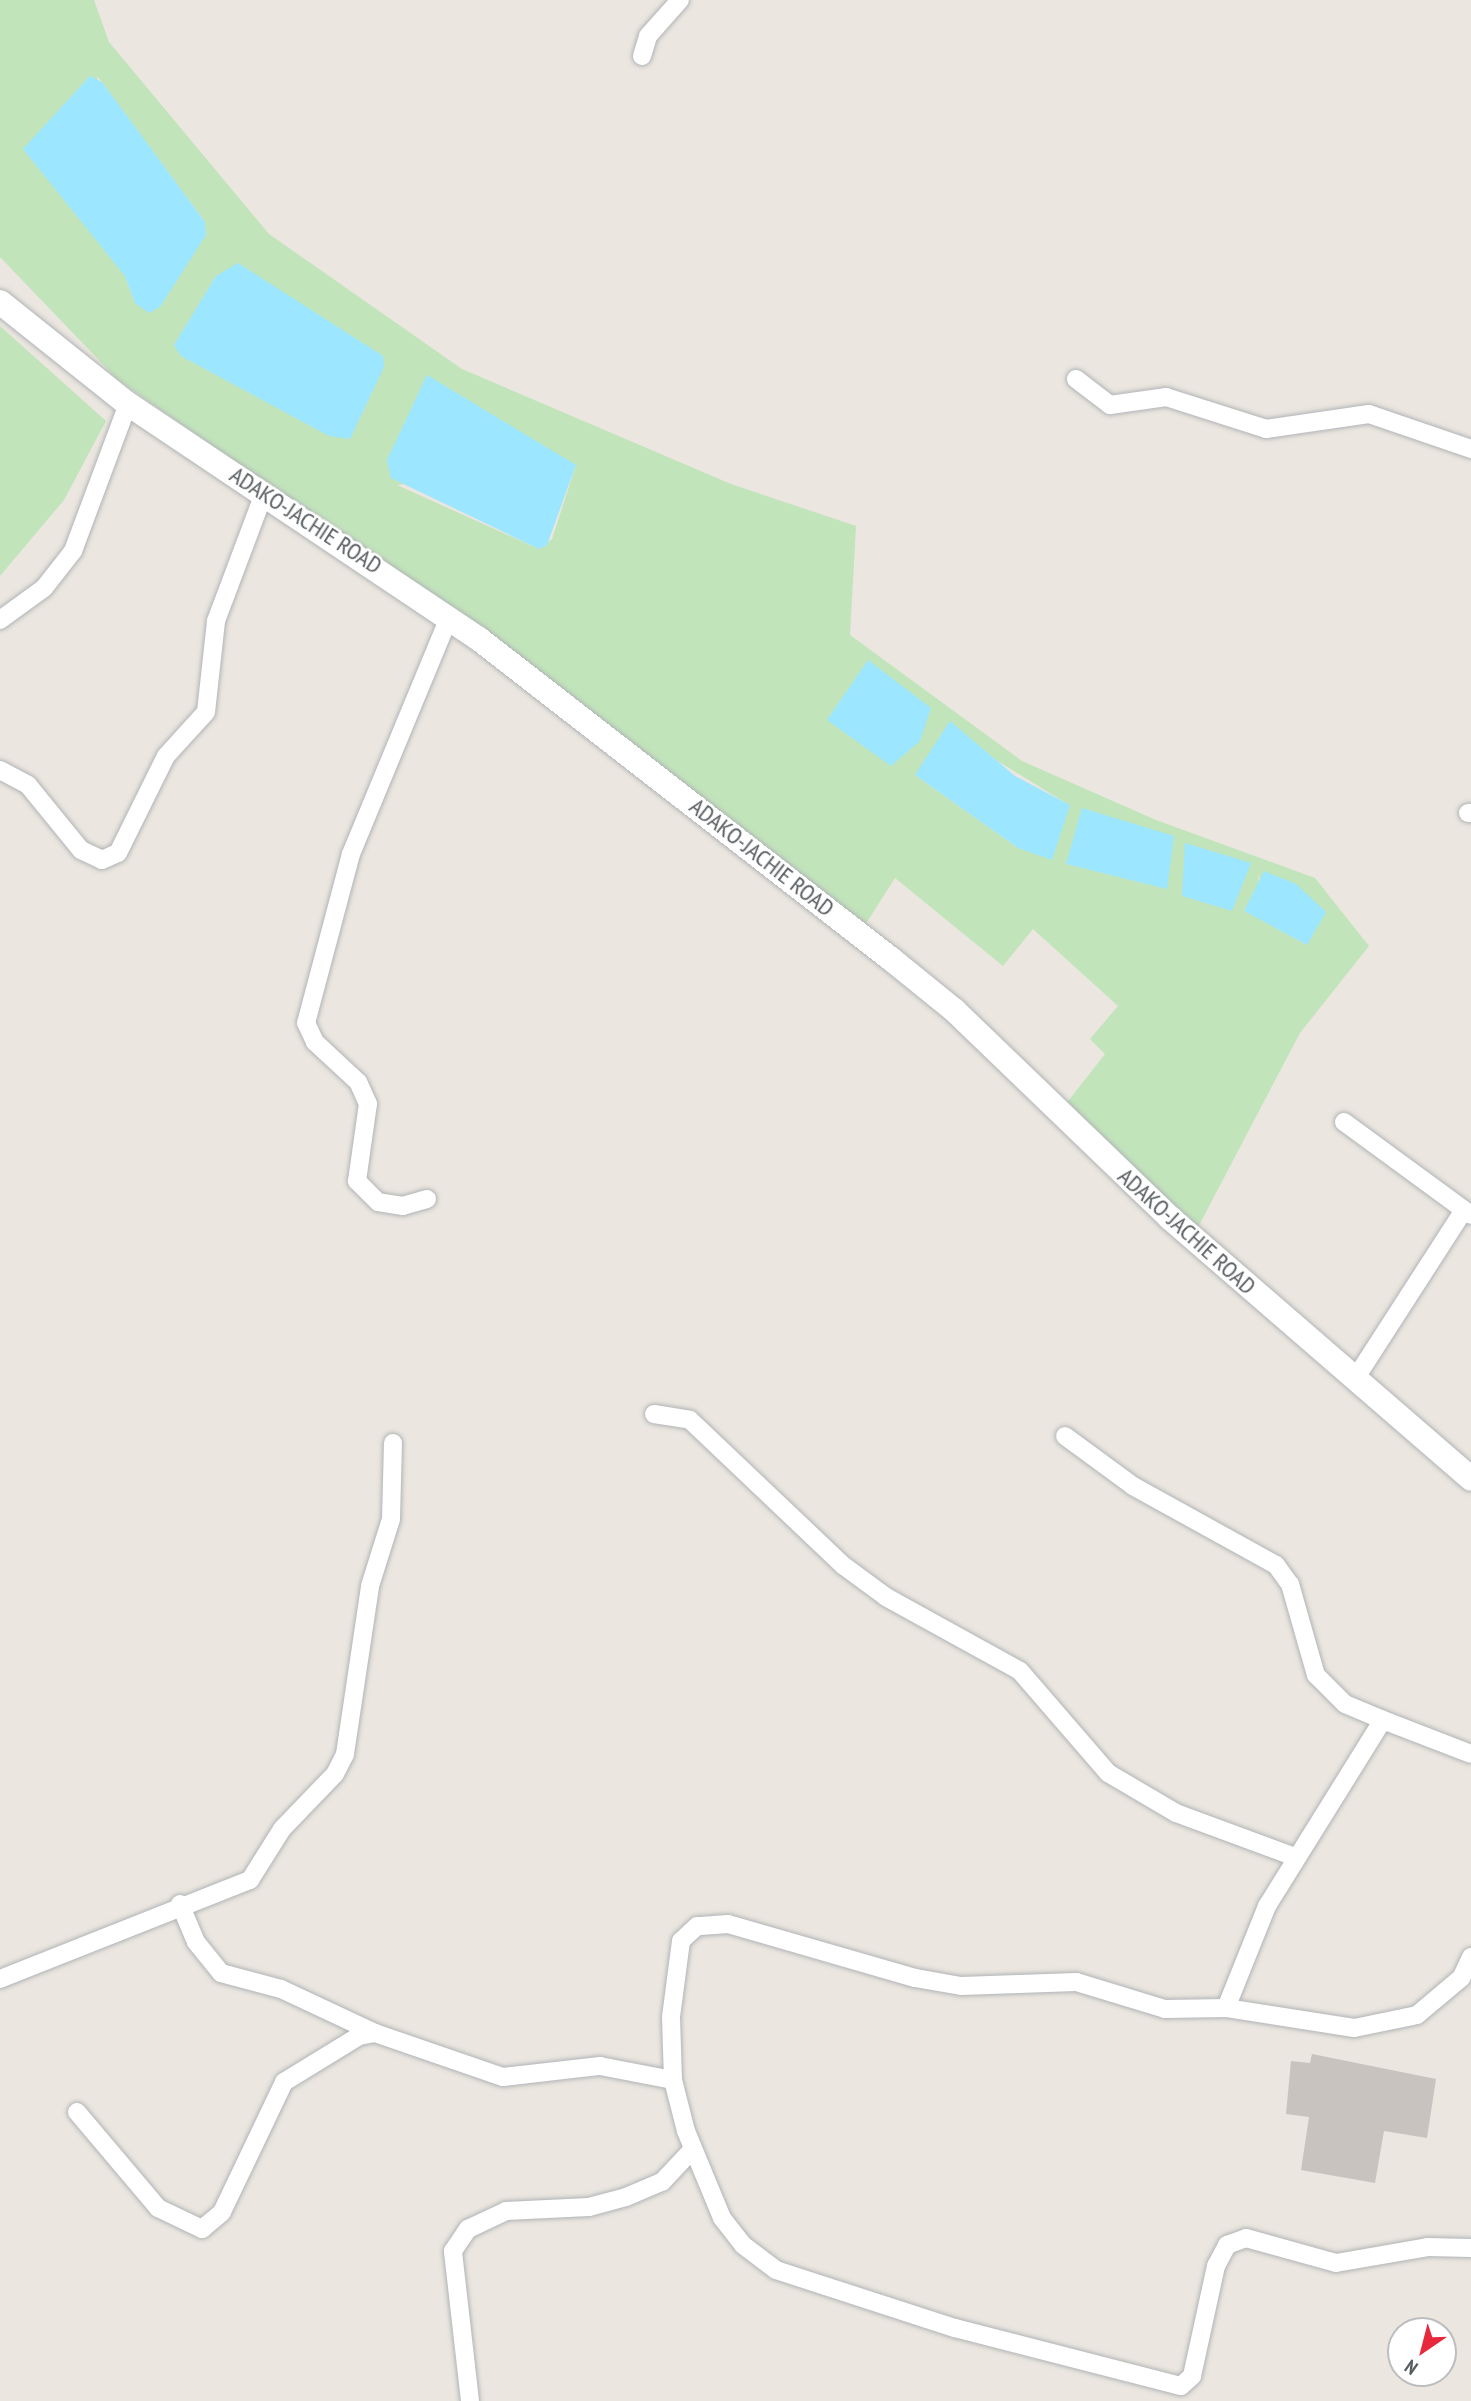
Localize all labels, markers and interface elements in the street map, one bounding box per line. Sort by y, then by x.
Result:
street label: ADAKO-JACHIE ROAD [225,460,387,580]
street label: ADAKO-JACHIE ROAD [684,792,840,922]
street label: ADAKO-JACHIE ROAD [1112,1162,1262,1300]
north arrow [1387,2317,1457,2387]
text: N [1400,2355,1422,2380]

